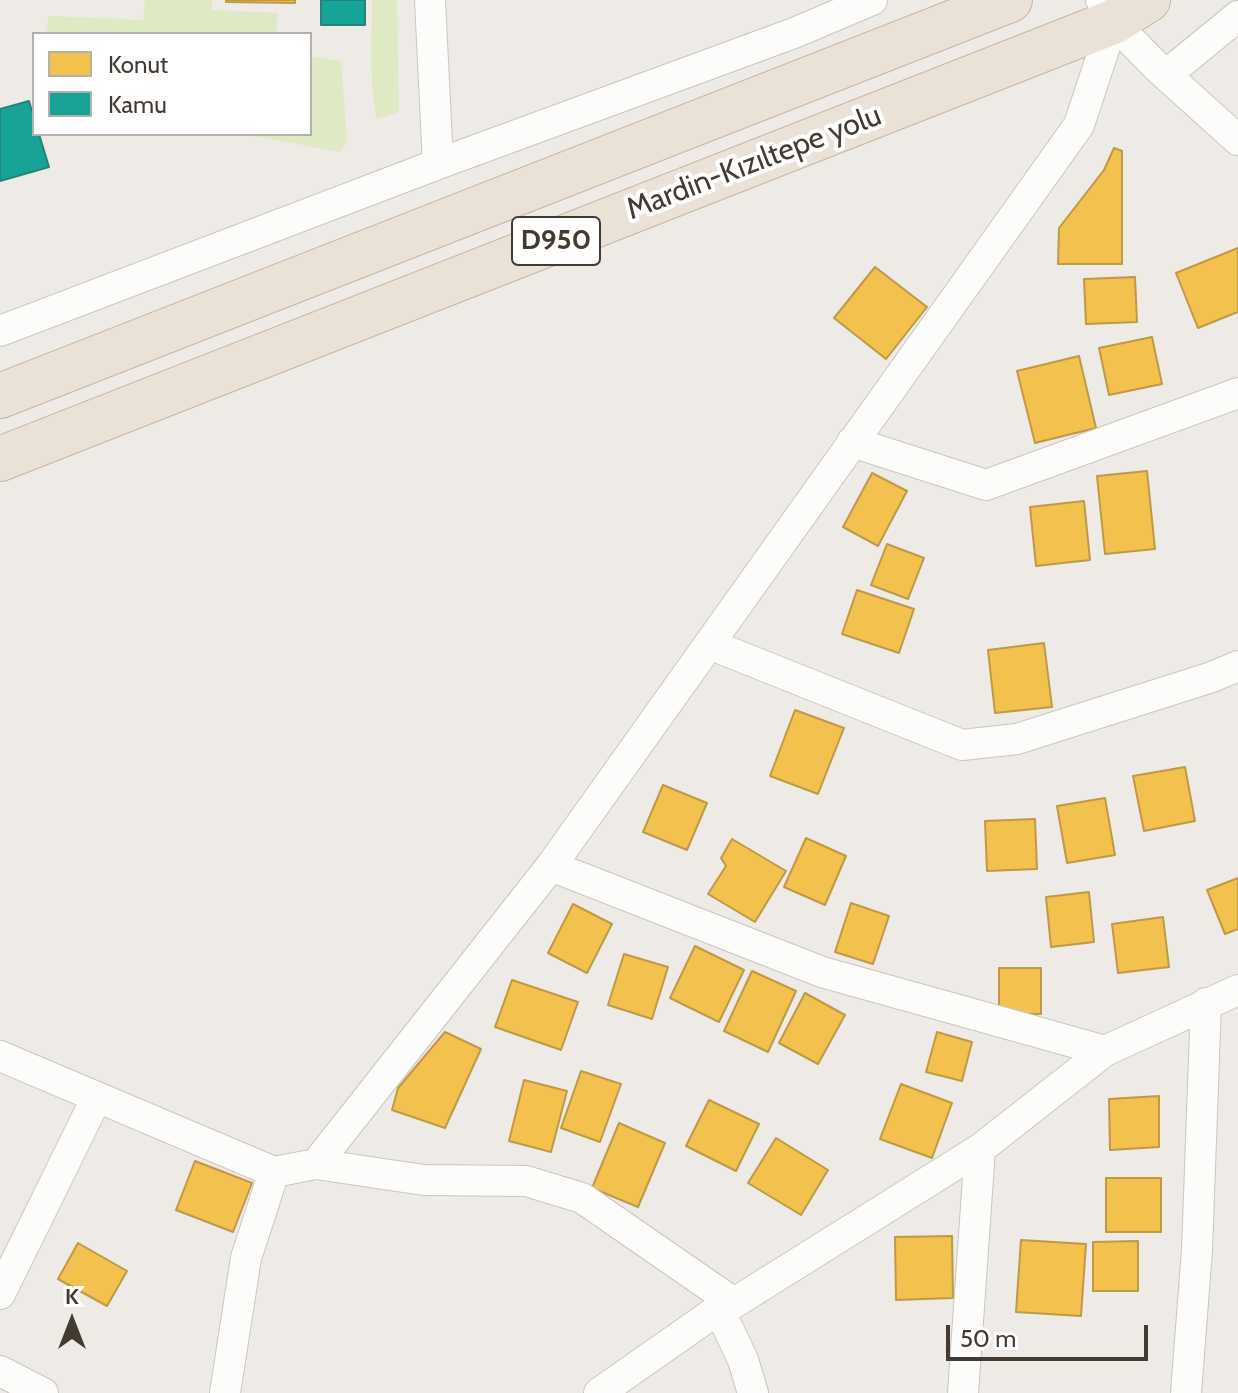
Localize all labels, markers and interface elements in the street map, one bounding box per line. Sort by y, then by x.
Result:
legend [32,32,312,136]
text: Konut [108,50,168,79]
text: Kamu [108,90,167,119]
street label: Mardin-Kızıltepe yolu [622,98,886,228]
road number: D950 [512,217,600,265]
north arrow [32,1281,112,1361]
text: K [65,1283,79,1310]
scale bar [950,1309,1152,1359]
text: 50 m [960,1324,1016,1353]

